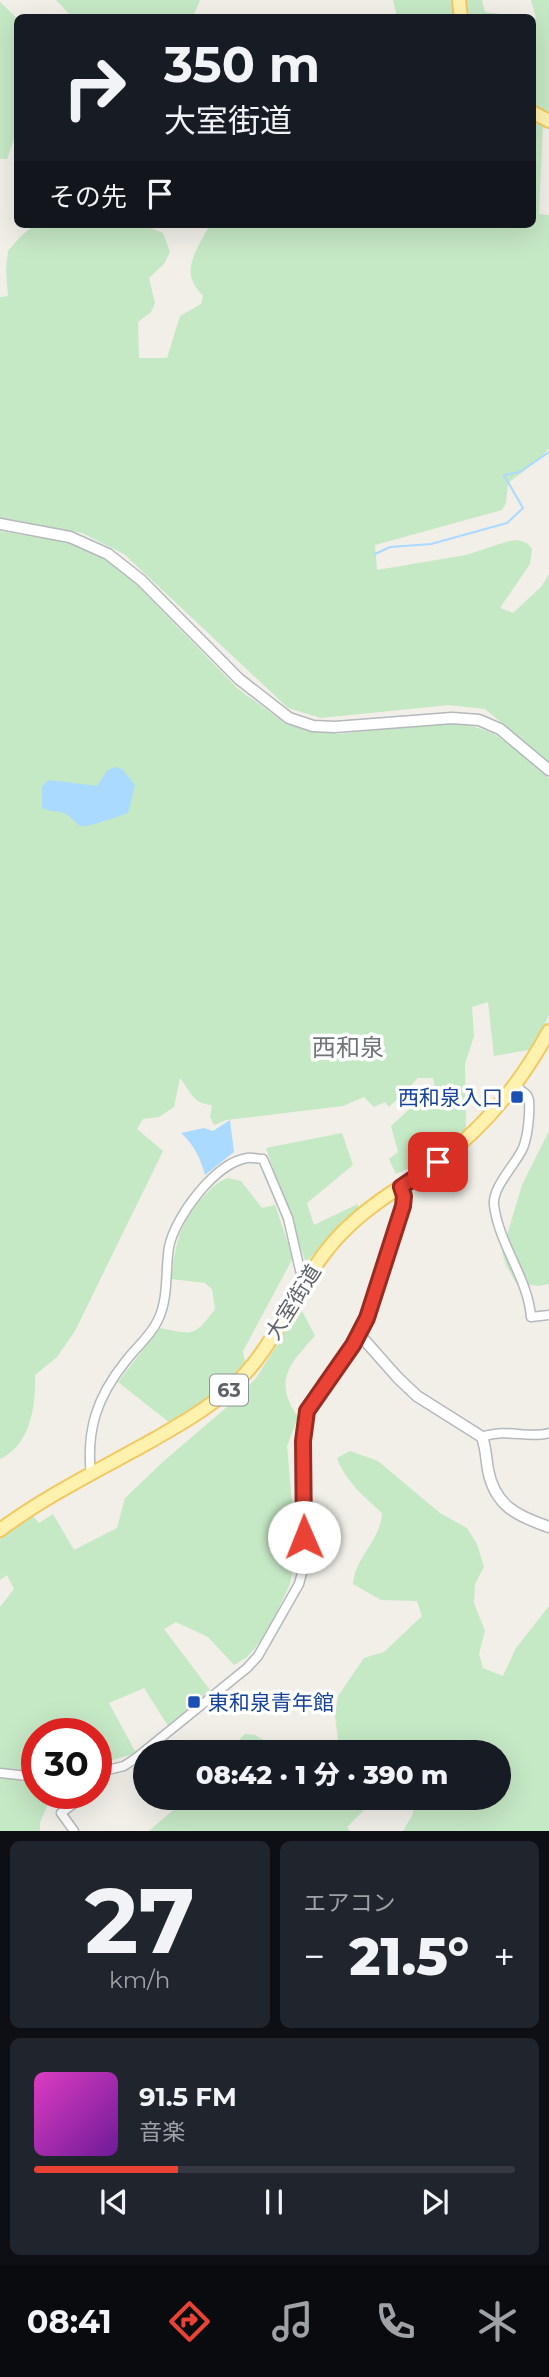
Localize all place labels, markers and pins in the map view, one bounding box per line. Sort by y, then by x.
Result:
place label: 西和泉入口 [398,1085,503,1110]
marker: 西和泉入口 [509,1089,525,1105]
pin [408,1132,468,1192]
place label: 東和泉青年館 [208,1690,334,1715]
marker: 東和泉青年館 [186,1694,202,1710]

